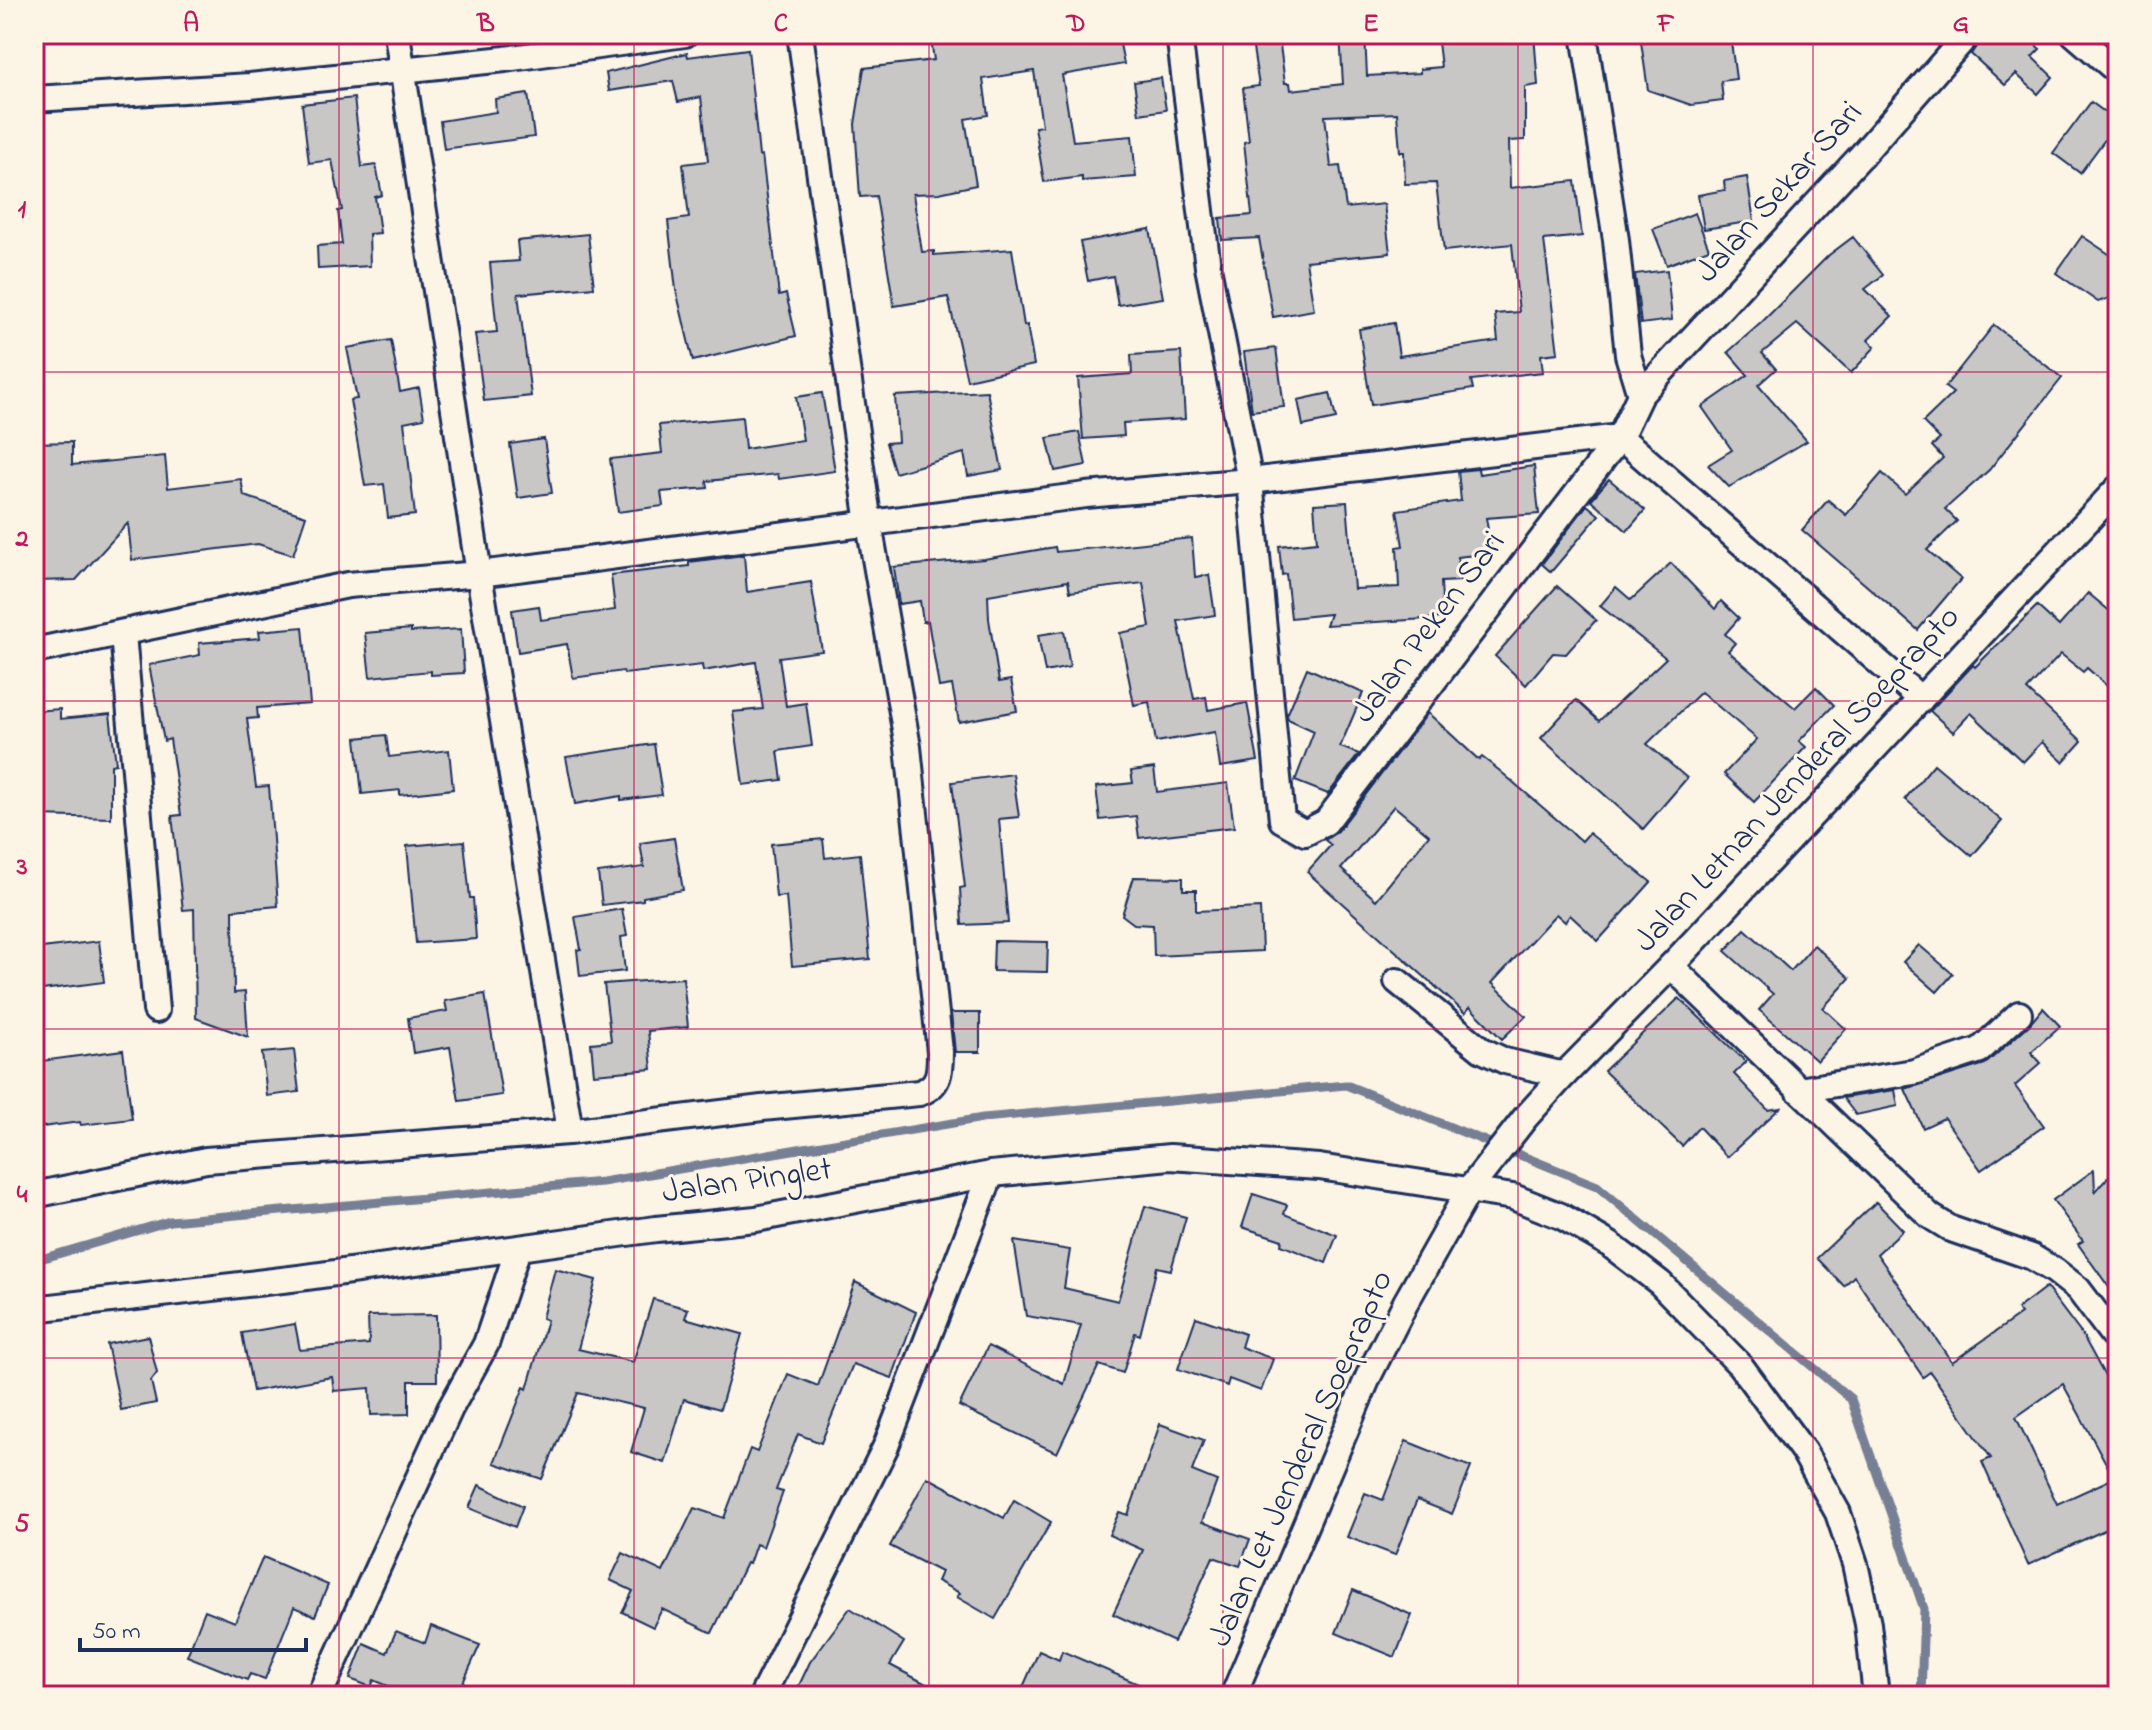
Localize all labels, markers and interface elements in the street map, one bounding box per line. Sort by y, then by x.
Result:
text: A [183,6,199,44]
text: B [476,6,495,44]
text: C [774,6,788,44]
text: D [1065,6,1086,44]
text: E [1363,6,1379,44]
text: F [1656,6,1675,44]
text: G [1953,6,1969,44]
street label: Jalan Sekar Sari [1684,91,1876,295]
text: 1 [18,192,27,230]
text: 2 [15,521,29,559]
street label: Jalan Peken Sari [1341,521,1519,735]
street label: Jalan Letnan Jenderal Soeprapto [1623,595,1973,965]
text: 3 [16,849,28,887]
street label: Jalan Pinglet [659,1145,835,1219]
text: 4 [17,1177,28,1215]
street label: Jalan Let Jenderal Soeprapto [1196,1263,1408,1655]
text: 5 [15,1506,30,1544]
scale bar [80,1602,306,1652]
text: 50 m [92,1615,141,1650]

